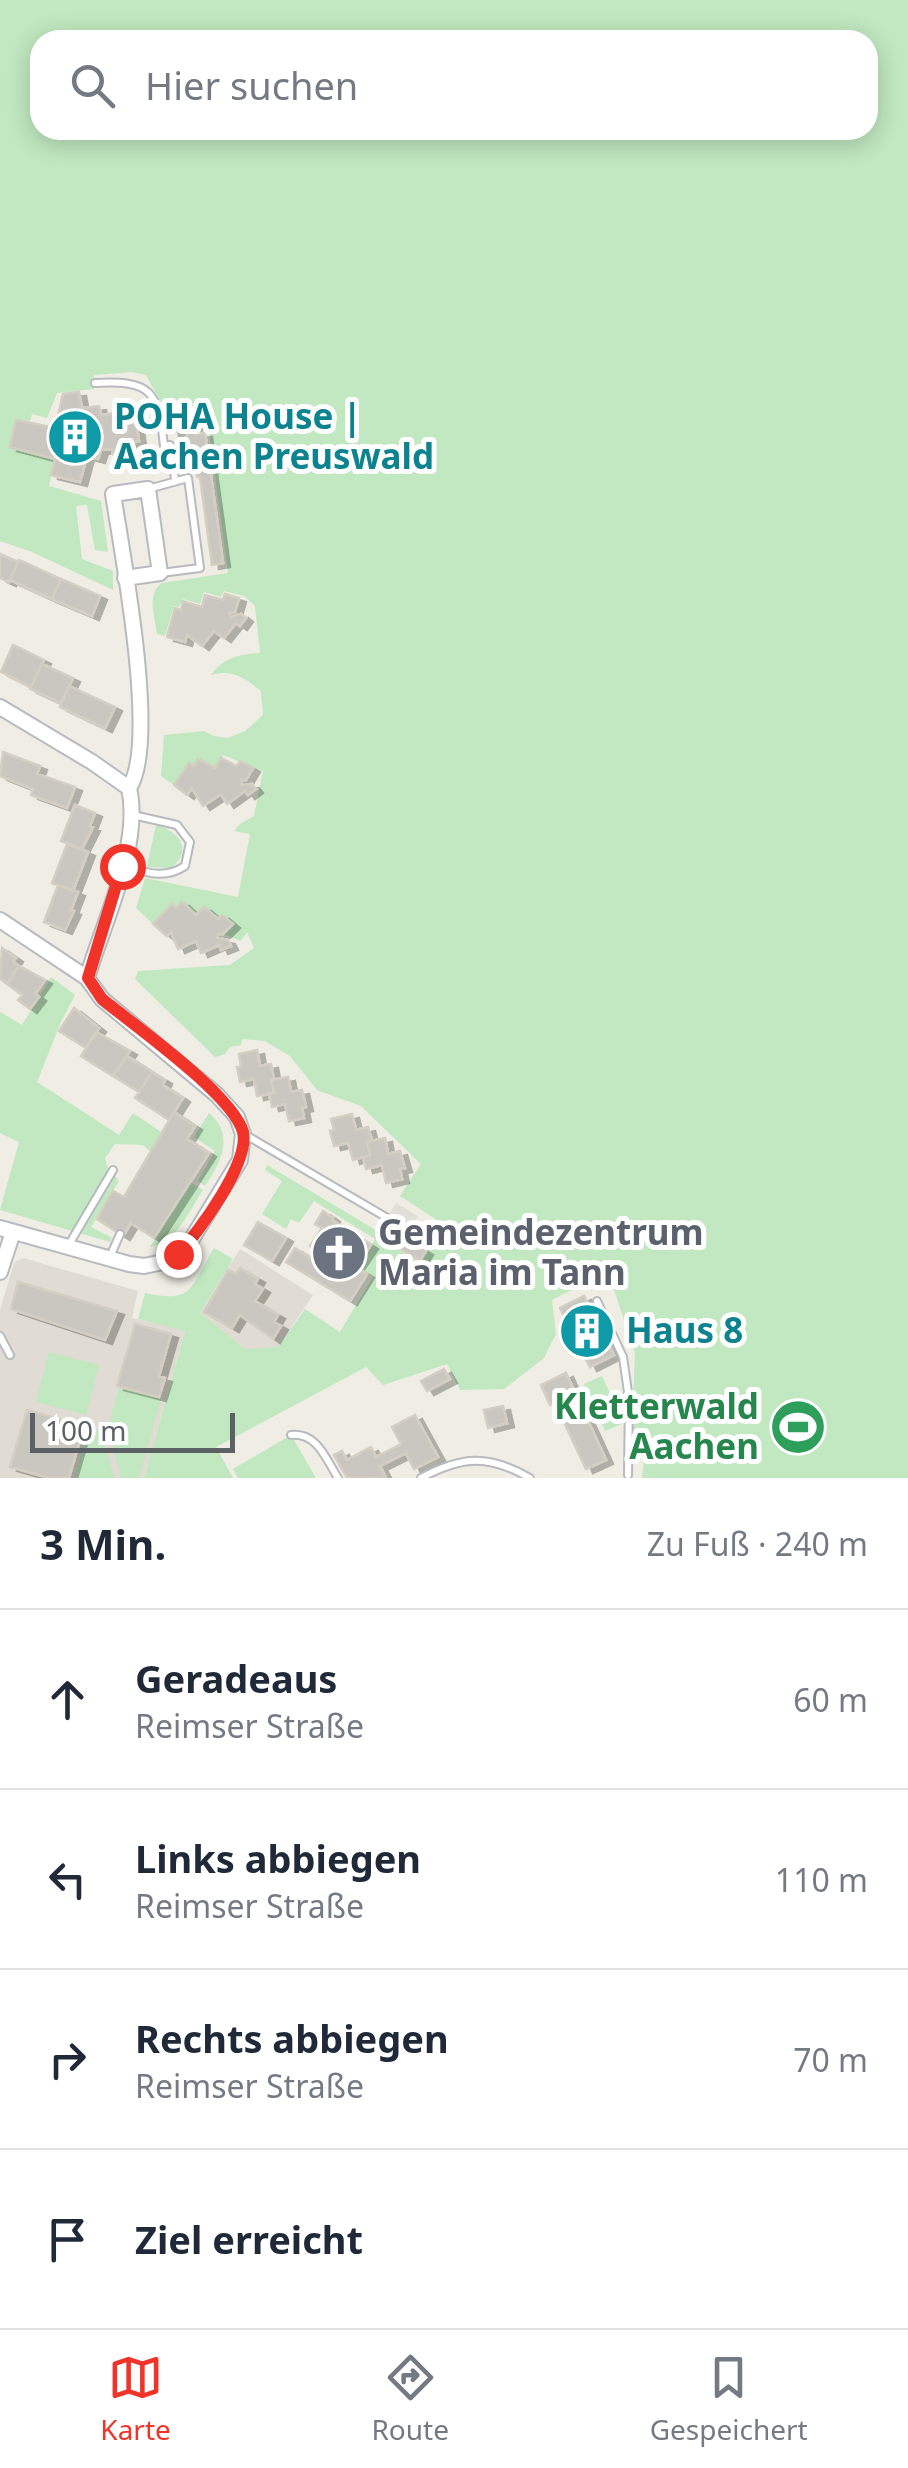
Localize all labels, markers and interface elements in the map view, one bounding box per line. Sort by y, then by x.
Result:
search box [30,30,878,140]
icon: search [65,58,120,113]
text: Hier suchen [145,59,358,111]
place label: POHA House | Aachen Preuswald [114,392,434,479]
building icon: POHA House | Aachen Preuswald [45,407,105,467]
route start [100,844,146,890]
place label: Gemeindezentrum Maria im Tann [378,1208,704,1295]
church icon: Gemeindezentrum Maria im Tann [309,1223,369,1283]
route end [156,1232,202,1278]
building icon: Haus 8 [557,1301,617,1361]
place label: Haus 8 [626,1306,743,1353]
place label: Kletterwald Aachen [554,1382,759,1469]
sports icon: Kletterwald Aachen [768,1397,828,1457]
scale bar [30,1408,235,1452]
text: 100 m [45,1411,127,1449]
text: 3 Min. [40,1515,166,1572]
text: Zu Fuß · 240 m [647,1522,868,1565]
text: Geradeaus [135,1652,337,1704]
icon: ahead [40,1672,95,1727]
text: 60 m [793,1678,868,1721]
text: Reimser Straße [135,1704,364,1747]
text: Links abbiegen [135,1832,421,1884]
icon: left [40,1852,95,1907]
text: 110 m [775,1858,868,1901]
text: Reimser Straße [135,1884,364,1927]
text: Rechts abbiegen [135,2012,449,2064]
icon: right [40,2032,95,2087]
text: 70 m [793,2038,868,2081]
text: Reimser Straße [135,2064,364,2107]
icon: arrive [40,2212,95,2267]
text: Ziel erreicht [135,2213,363,2265]
tab: Karte [100,2350,171,2448]
tab: Route [371,2350,449,2448]
tab: Gespeichert [650,2350,808,2448]

